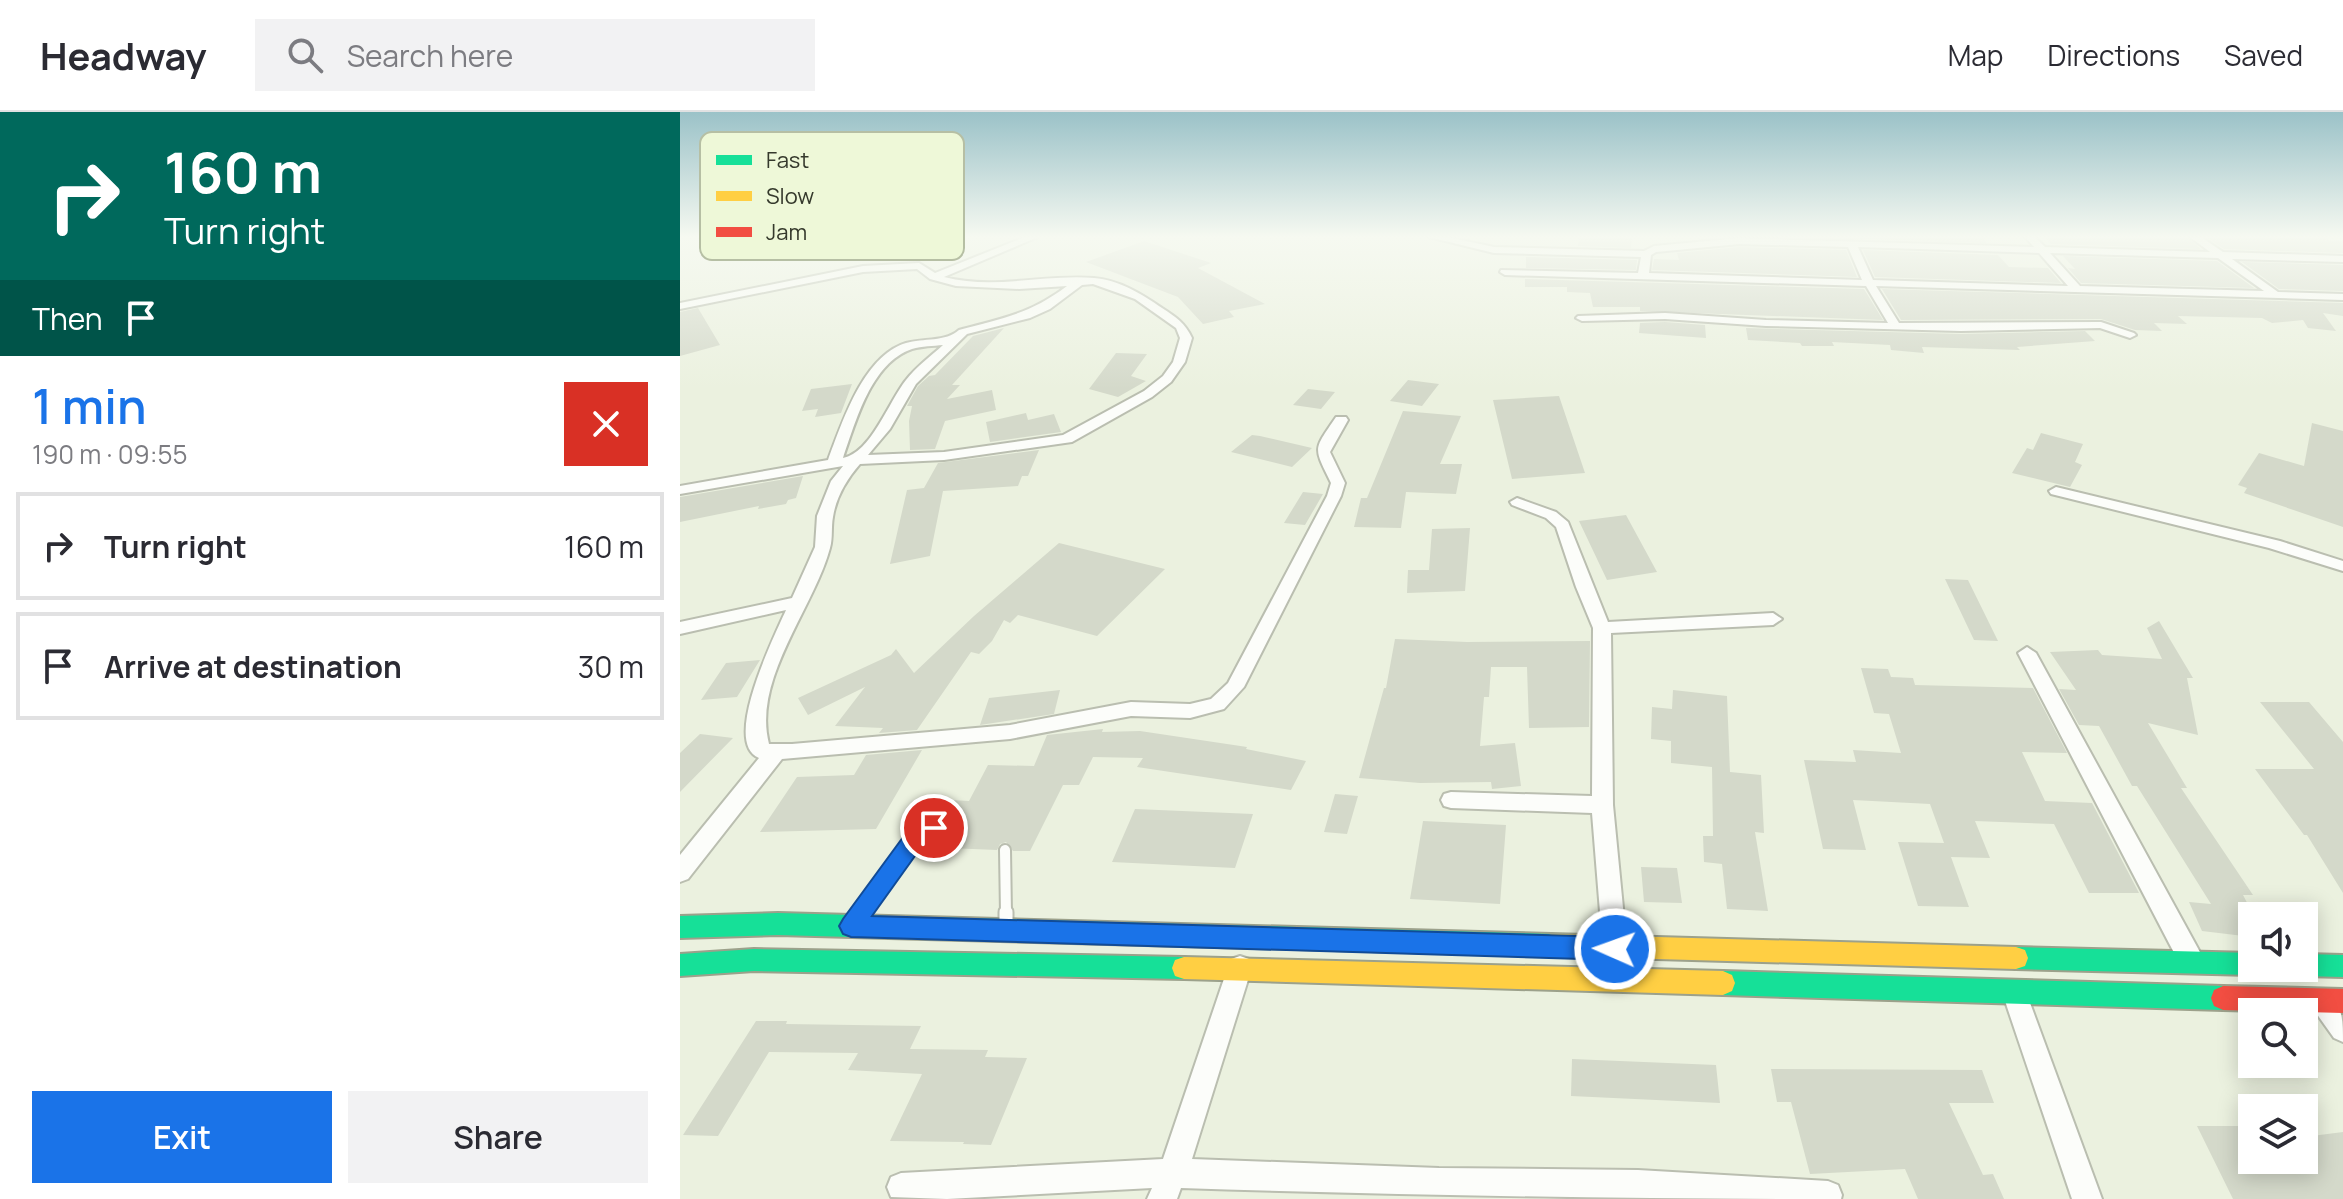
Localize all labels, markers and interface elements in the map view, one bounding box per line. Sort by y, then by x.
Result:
search box [255,19,815,91]
text: Headway [40,29,207,81]
icon: search [283,33,327,77]
text: Search here [347,35,513,76]
text: Map [1948,36,2003,74]
text: Directions [2047,36,2180,74]
text: Saved [2224,36,2303,74]
legend [700,132,964,260]
text: 160 m [164,133,322,210]
icon: right [32,144,136,248]
text: Fast [766,145,809,175]
text: Slow [766,181,814,211]
text: Turn right [164,206,325,255]
text: Jam [766,217,807,247]
icon: arrive [119,296,163,340]
text: Then [32,298,103,339]
text: 1 min [32,373,146,438]
button: close [564,382,648,466]
text: 190 m · 09:55 [32,436,187,472]
icon: right [36,524,80,568]
text: Turn right [104,526,247,567]
text: 160 m [564,526,644,567]
icon: arrive [36,644,80,688]
text: Arrive at destination [104,646,402,687]
text: 30 m [578,646,644,687]
pin [900,794,968,862]
icon: arrive [912,806,956,850]
map controls [2238,902,2318,1174]
button: sound [2238,902,2318,982]
position arrow [1573,907,1657,991]
button: search [2238,998,2318,1078]
button: Exit [32,1091,332,1183]
button: Share [348,1091,648,1183]
button: layers [2238,1094,2318,1174]

